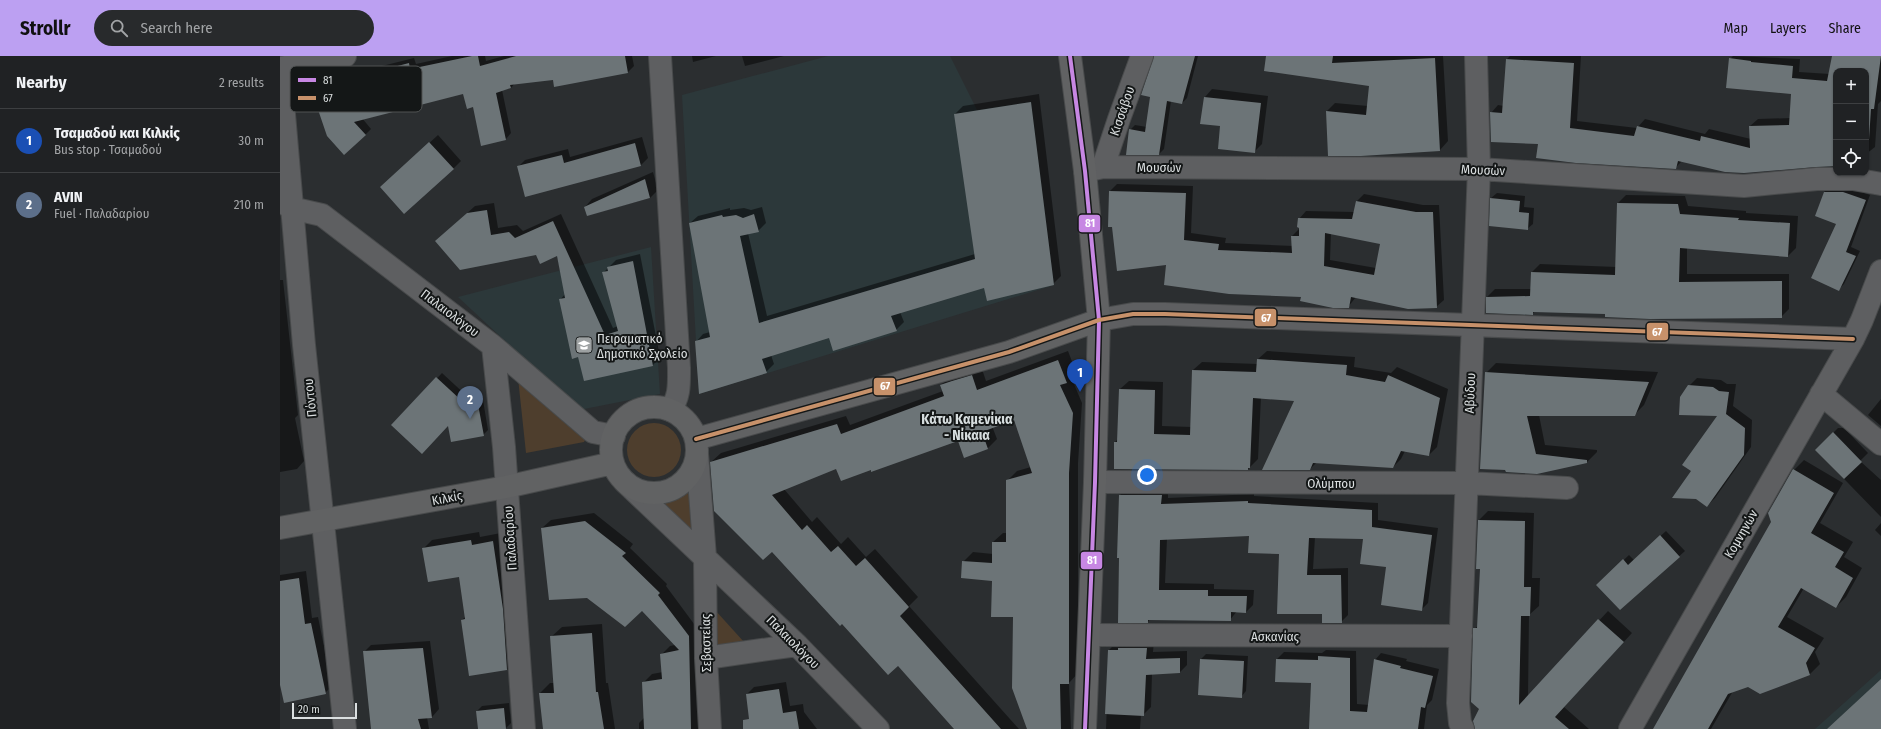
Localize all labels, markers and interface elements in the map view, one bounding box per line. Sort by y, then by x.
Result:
search box [94,10,374,46]
text: Strollr [20,17,70,40]
icon: search [108,17,130,39]
text: Search here [140,19,213,37]
text: Map [1724,20,1748,37]
text: Layers [1770,20,1806,37]
text: Share [1828,20,1861,37]
legend [290,66,422,112]
map controls [1833,68,1869,176]
button: + [1833,68,1869,104]
text: Nearby [16,72,67,93]
text: 81 [323,74,333,87]
text: 2 results [219,75,264,90]
street label: Κισσάβου [1107,84,1137,138]
text: 67 [323,92,333,105]
button: − [1833,104,1869,140]
text: Τσαμαδού και Κιλκίς [54,124,180,142]
text: 1 [26,133,32,148]
text: 30 m [238,133,264,148]
button: locate [1833,140,1869,176]
text: Bus stop · Τσαμαδού [54,142,162,157]
street label: Μουσών [1137,160,1182,175]
street label: Μουσών [1461,162,1506,178]
text: AVIN [54,188,83,206]
text: 2 [26,197,32,212]
text: 210 m [234,197,264,212]
text: Fuel · Παλαδαρίου [54,206,149,221]
line badge: 81 [1078,214,1101,233]
text: 81 [1085,217,1095,230]
street label: Παλαιολόγου [418,286,482,340]
line badge: 67 [1254,308,1277,327]
text: 67 [1261,312,1271,325]
line badge: 67 [1646,322,1669,341]
text: 67 [1652,326,1662,339]
place label: Πειραματικό Δημοτικό Σχολείο [597,331,688,361]
school or university icon: Πειραματικό Δημοτικό Σχολείο [574,335,594,355]
pin: 1 [1067,359,1093,392]
street label: Αβύδου [1462,372,1478,414]
line badge: 67 [873,377,896,396]
street label: Πόντου [301,378,319,418]
text: 67 [880,380,890,393]
pin: 2 [457,386,483,419]
district label: Κάτω Καμενίκια - Νίκαια [921,411,1013,444]
your location [1137,465,1157,485]
street label: Ολύμπου [1307,476,1355,491]
street label: Κιλκίς [430,488,464,508]
street label: Παλαδαρίου [500,505,520,571]
street label: Κομνηνών [1721,507,1761,561]
line badge: 81 [1080,551,1103,570]
text: 81 [1087,554,1097,567]
street label: Παλαιολόγου [763,612,823,672]
street label: Σεβαστείας [698,613,714,672]
street label: Ασκανίας [1251,629,1300,644]
scale bar [292,701,357,720]
text: 20 m [298,703,320,716]

